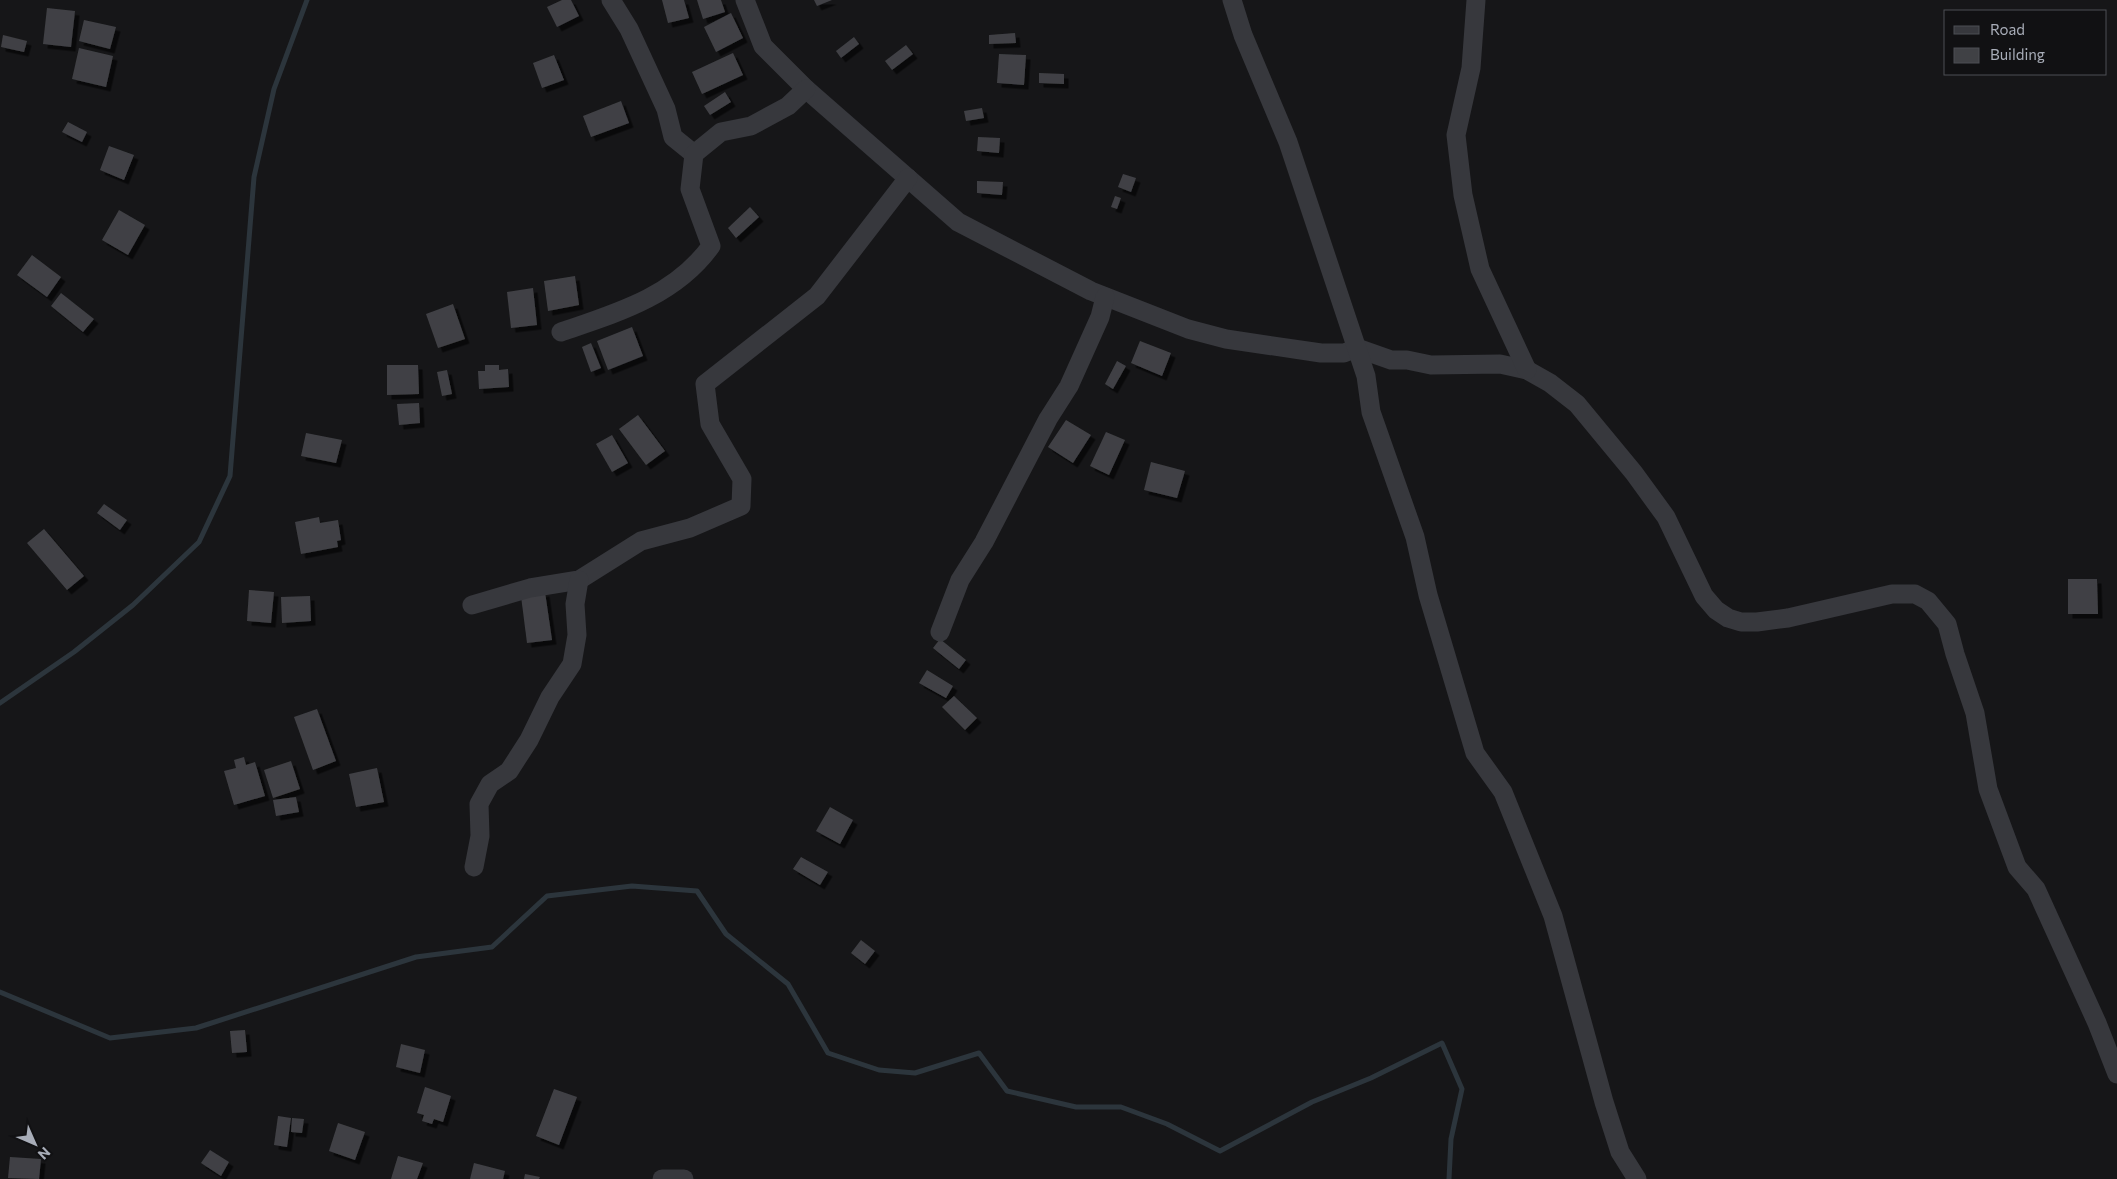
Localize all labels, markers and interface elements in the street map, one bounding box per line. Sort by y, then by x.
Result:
legend [1944,10,2107,75]
text: Road [1990,20,2025,38]
text: Building [1990,45,2045,63]
north arrow [10,1119,60,1169]
text: N [35,1144,54,1163]

